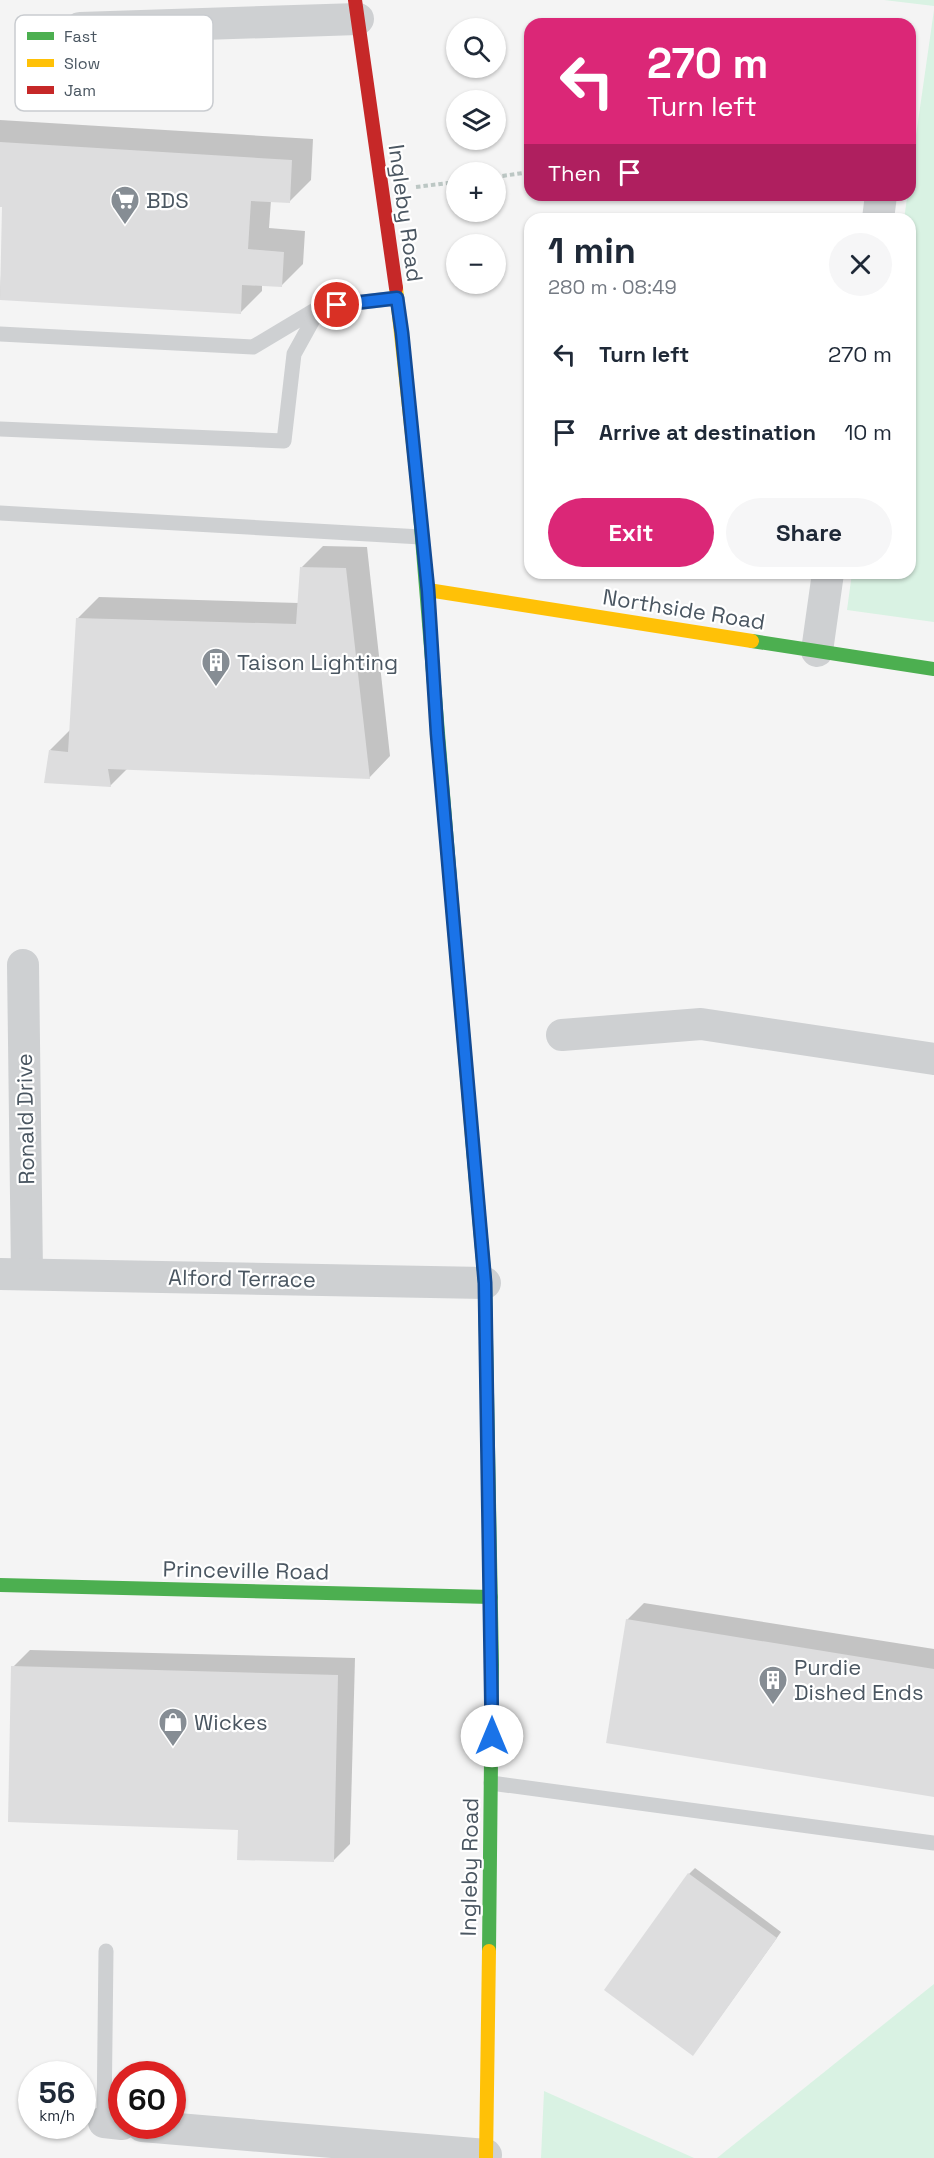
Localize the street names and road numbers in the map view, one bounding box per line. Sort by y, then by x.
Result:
street label: Ingleby Road [382,142,430,284]
street label: Northside Road [601,582,767,636]
street label: Ronald Drive [10,1053,40,1185]
street label: Alford Terrace [168,1263,316,1293]
street label: Princeville Road [162,1555,330,1585]
street label: Ingleby Road [454,1797,484,1937]

